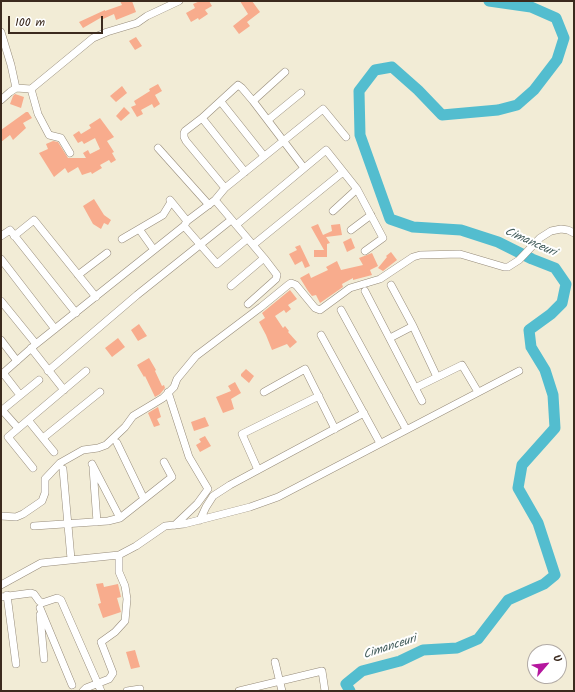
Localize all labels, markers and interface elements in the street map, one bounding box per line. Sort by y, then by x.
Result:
scale bar [10,8,105,34]
text: 100 m [15,13,45,32]
water label: Cimanceuri [502,225,558,261]
water label: Cimanceuri [362,633,418,663]
north arrow [527,644,567,684]
text: U [547,652,566,666]

